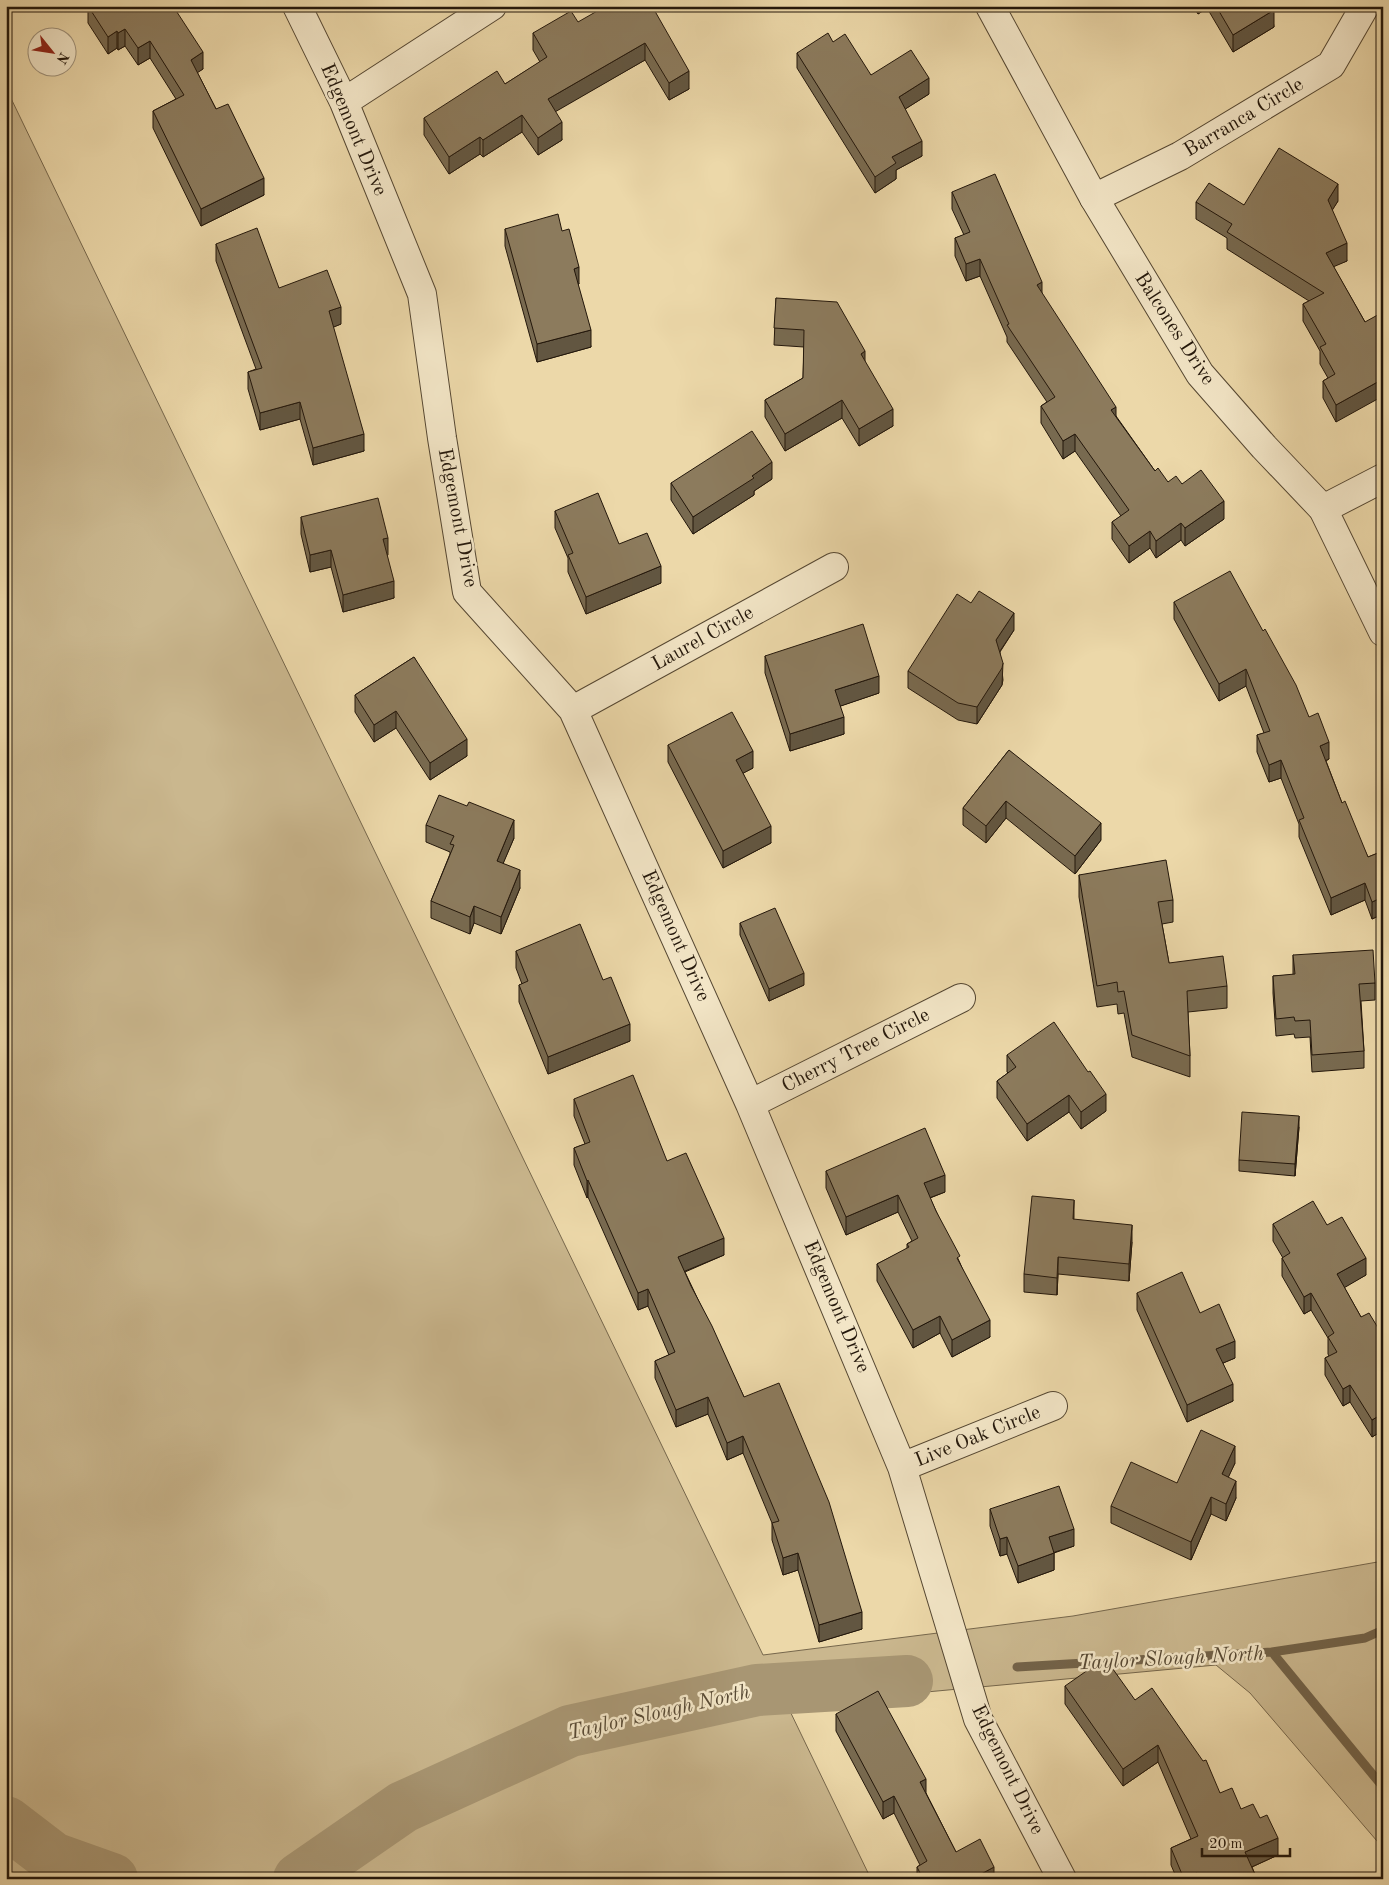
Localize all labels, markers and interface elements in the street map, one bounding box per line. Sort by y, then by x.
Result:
north arrow [28,28,78,78]
text: N [54,50,71,66]
street label: Edgemont Drive [316,61,390,199]
street label: Barranca Circle [1181,75,1307,161]
street label: Balcones Drive [1130,269,1218,389]
street label: Edgemont Drive [434,447,480,589]
street label: Laurel Circle [649,603,757,675]
street label: Edgemont Drive [637,867,713,1005]
street label: Cherry Tree Circle [779,1005,933,1097]
street label: Edgemont Drive [799,1238,873,1376]
street label: Live Oak Circle [912,1403,1044,1471]
water label: Taylor Slough North [1077,1644,1265,1674]
water label: Taylor Slough North [566,1682,752,1744]
street label: Edgemont Drive [967,1702,1047,1838]
scale bar [1202,1825,1289,1857]
text: 20 m [1209,1837,1243,1852]

